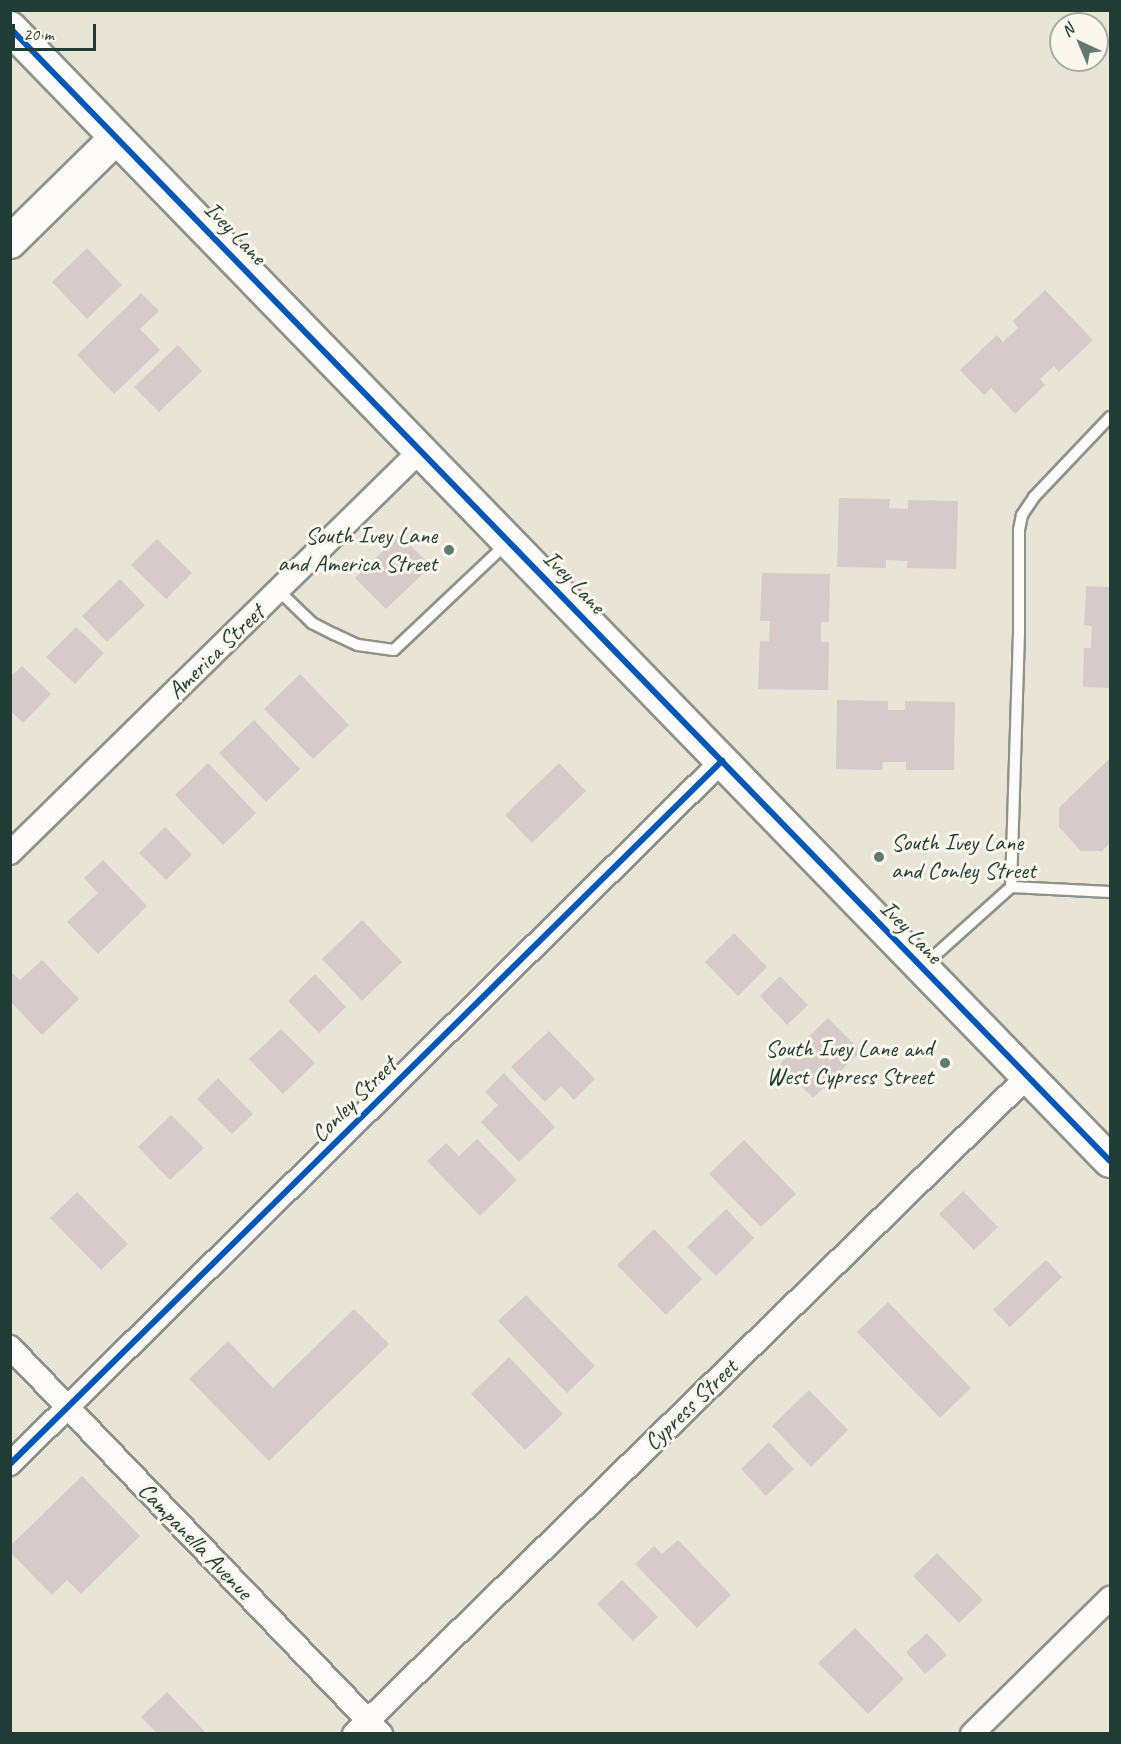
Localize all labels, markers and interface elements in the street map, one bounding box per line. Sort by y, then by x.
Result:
scale bar [15,12,99,50]
north arrow [1049,12,1109,72]
text: N [1057,20,1078,41]
text: 20 m [23,23,54,45]
street label: Ivey Lane [197,195,273,271]
place label: South Ivey Lane and America Street [277,522,437,578]
marker: South Ivey Lane and America Street [442,543,456,557]
street label: Ivey Lane [536,544,612,620]
street label: America Street [162,599,270,705]
place label: South Ivey Lane and Conley Street [891,829,1036,885]
marker: South Ivey Lane and Conley Street [872,850,886,864]
street label: Ivey Lane [873,894,949,970]
place label: South Ivey Lane and West Cypress Street [765,1035,933,1091]
street label: Conley Street [305,1051,403,1149]
marker: South Ivey Lane and West Cypress Street [938,1056,952,1070]
street label: Cypress Street [638,1353,744,1457]
street label: Campanella Avenue [132,1476,258,1606]

